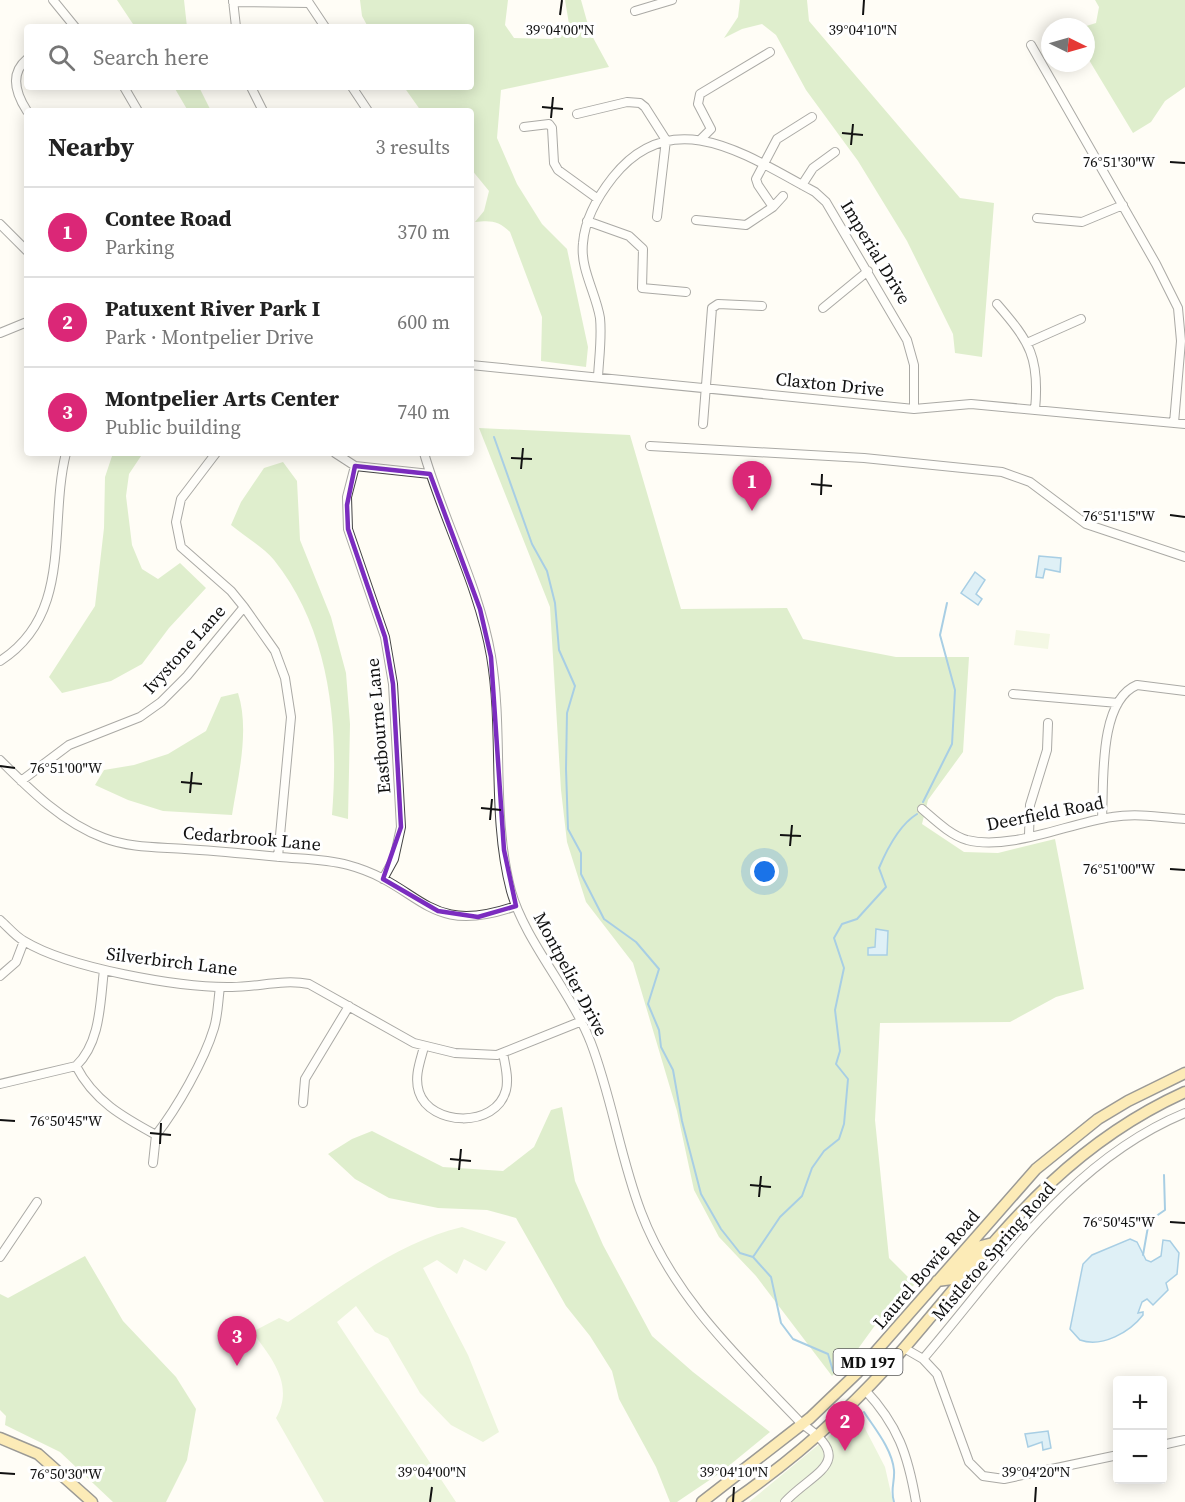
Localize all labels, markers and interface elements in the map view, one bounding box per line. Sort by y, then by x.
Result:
north arrow [1041,18,1095,72]
text: 39°04'00"N [525,19,595,40]
text: 39°04'10"N [828,19,898,40]
search box [24,24,474,90]
icon: search [45,41,78,74]
text: Search here [93,42,209,72]
text: Nearby [48,129,134,165]
text: 3 results [375,133,450,161]
text: 76°51'30"W [1083,151,1156,172]
street label: Imperial Drive [835,195,917,309]
text: Contee Road [105,203,232,233]
text: 1 [62,218,73,246]
text: 370 m [397,218,450,246]
text: Parking [105,233,174,261]
text: Patuxent River Park I [105,293,320,323]
text: 2 [62,308,73,336]
text: 600 m [397,308,450,336]
text: Park · Montpelier Drive [105,323,314,351]
street label: Claxton Drive [774,366,886,402]
text: Montpelier Arts Center [105,383,339,413]
text: 3 [62,398,73,426]
text: 740 m [397,398,450,426]
text: Public building [105,413,241,441]
pin: 1 [732,462,771,511]
text: 76°51'15"W [1083,505,1156,526]
street label: Ivystone Lane [137,599,231,699]
street label: Eastbourne Lane [360,657,396,795]
text: 76°51'00"W [30,757,103,778]
street label: Deerfield Road [984,789,1106,837]
street label: Cedarbrook Lane [182,820,322,856]
your location [750,857,779,886]
text: 76°51'00"W [1083,858,1156,879]
street label: Montpelier Drive [528,908,614,1040]
street label: Silverbirch Lane [105,941,239,981]
text: 76°50'45"W [30,1110,103,1131]
street label: Mistletoe Spring Road [926,1176,1060,1326]
street label: Laurel Bowie Road [867,1204,985,1334]
text: 76°50'45"W [1083,1211,1156,1232]
pin: 3 [218,1316,256,1366]
road number: MD 197 [834,1349,902,1375]
map controls [1113,1376,1167,1484]
button: + [1113,1376,1167,1430]
pin: 2 [826,1402,864,1451]
button: − [1113,1430,1167,1484]
text: 39°04'00"N [397,1461,467,1482]
text: 39°04'10"N [699,1461,769,1482]
text: 39°04'20"N [1001,1461,1071,1482]
text: 76°50'30"W [30,1463,103,1484]

